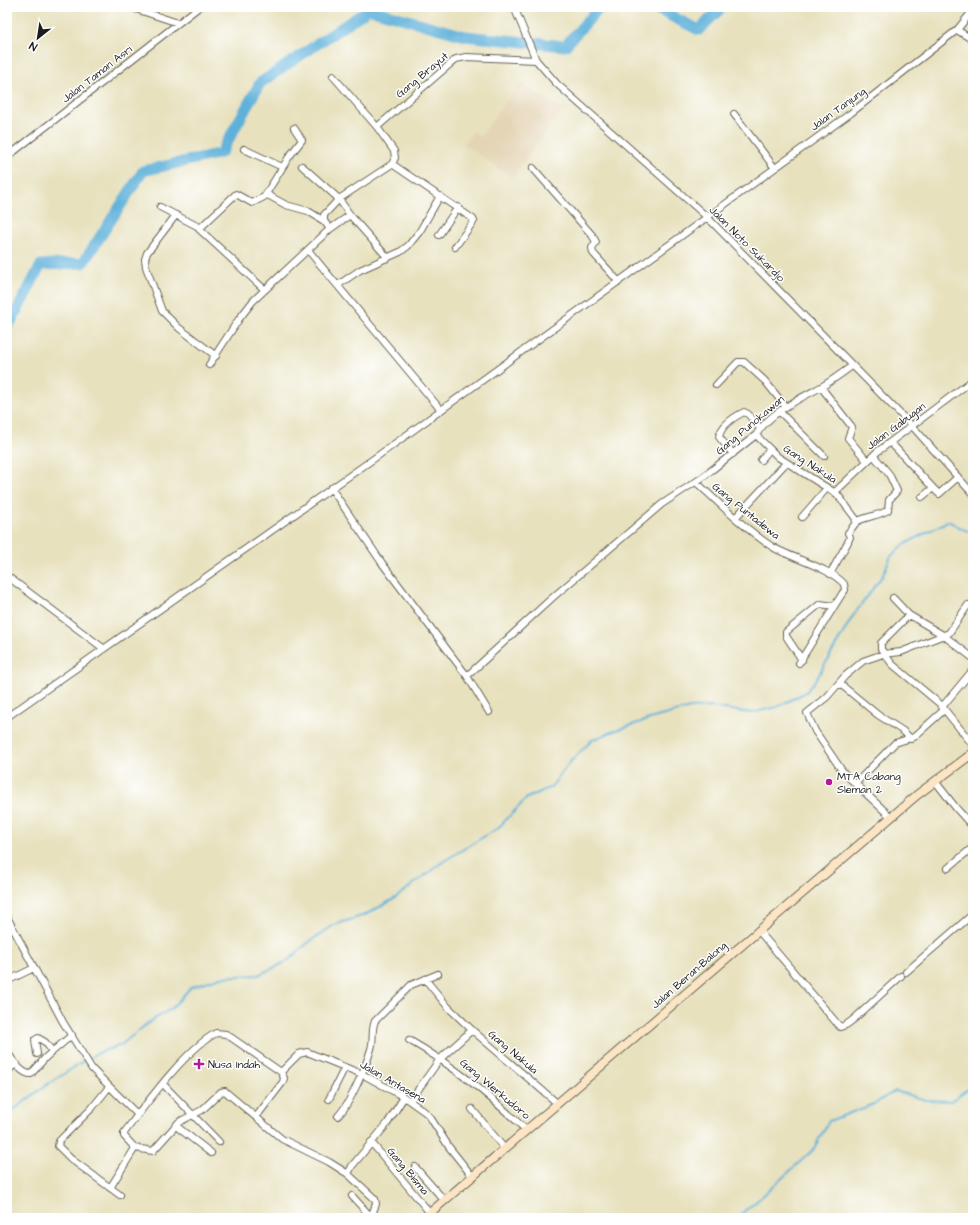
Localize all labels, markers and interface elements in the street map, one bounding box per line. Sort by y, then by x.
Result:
north arrow [18,18,58,58]
text: N [26,38,40,54]
street label: Jalan Taman Asri [59,42,136,106]
street label: Gang Brayut [393,48,453,102]
street label: Jalan Tanjung [807,84,870,135]
street label: Jalan Noto Sukardjo [706,203,789,286]
street label: Gang Punokawan [712,391,789,459]
street label: Jalan Gabugan [863,399,930,454]
street label: Gang Nakula [780,441,840,488]
street label: Gang Puntadewa [708,479,783,544]
place label: MTA Cabang Sleman 2 [837,769,901,797]
marker: MTA Cabang Sleman 2 [824,777,834,787]
street label: Jalan Beran-Balong [648,938,731,1013]
street label: Gang Nakula [484,1027,541,1078]
street label: Gang Werkudoro [456,1055,534,1124]
place label: Nusa Indah [208,1057,260,1072]
street label: Jalan Antasena [357,1057,429,1107]
marker: Nusa Indah [193,1058,205,1070]
street label: Gang Bisma [383,1144,433,1199]

